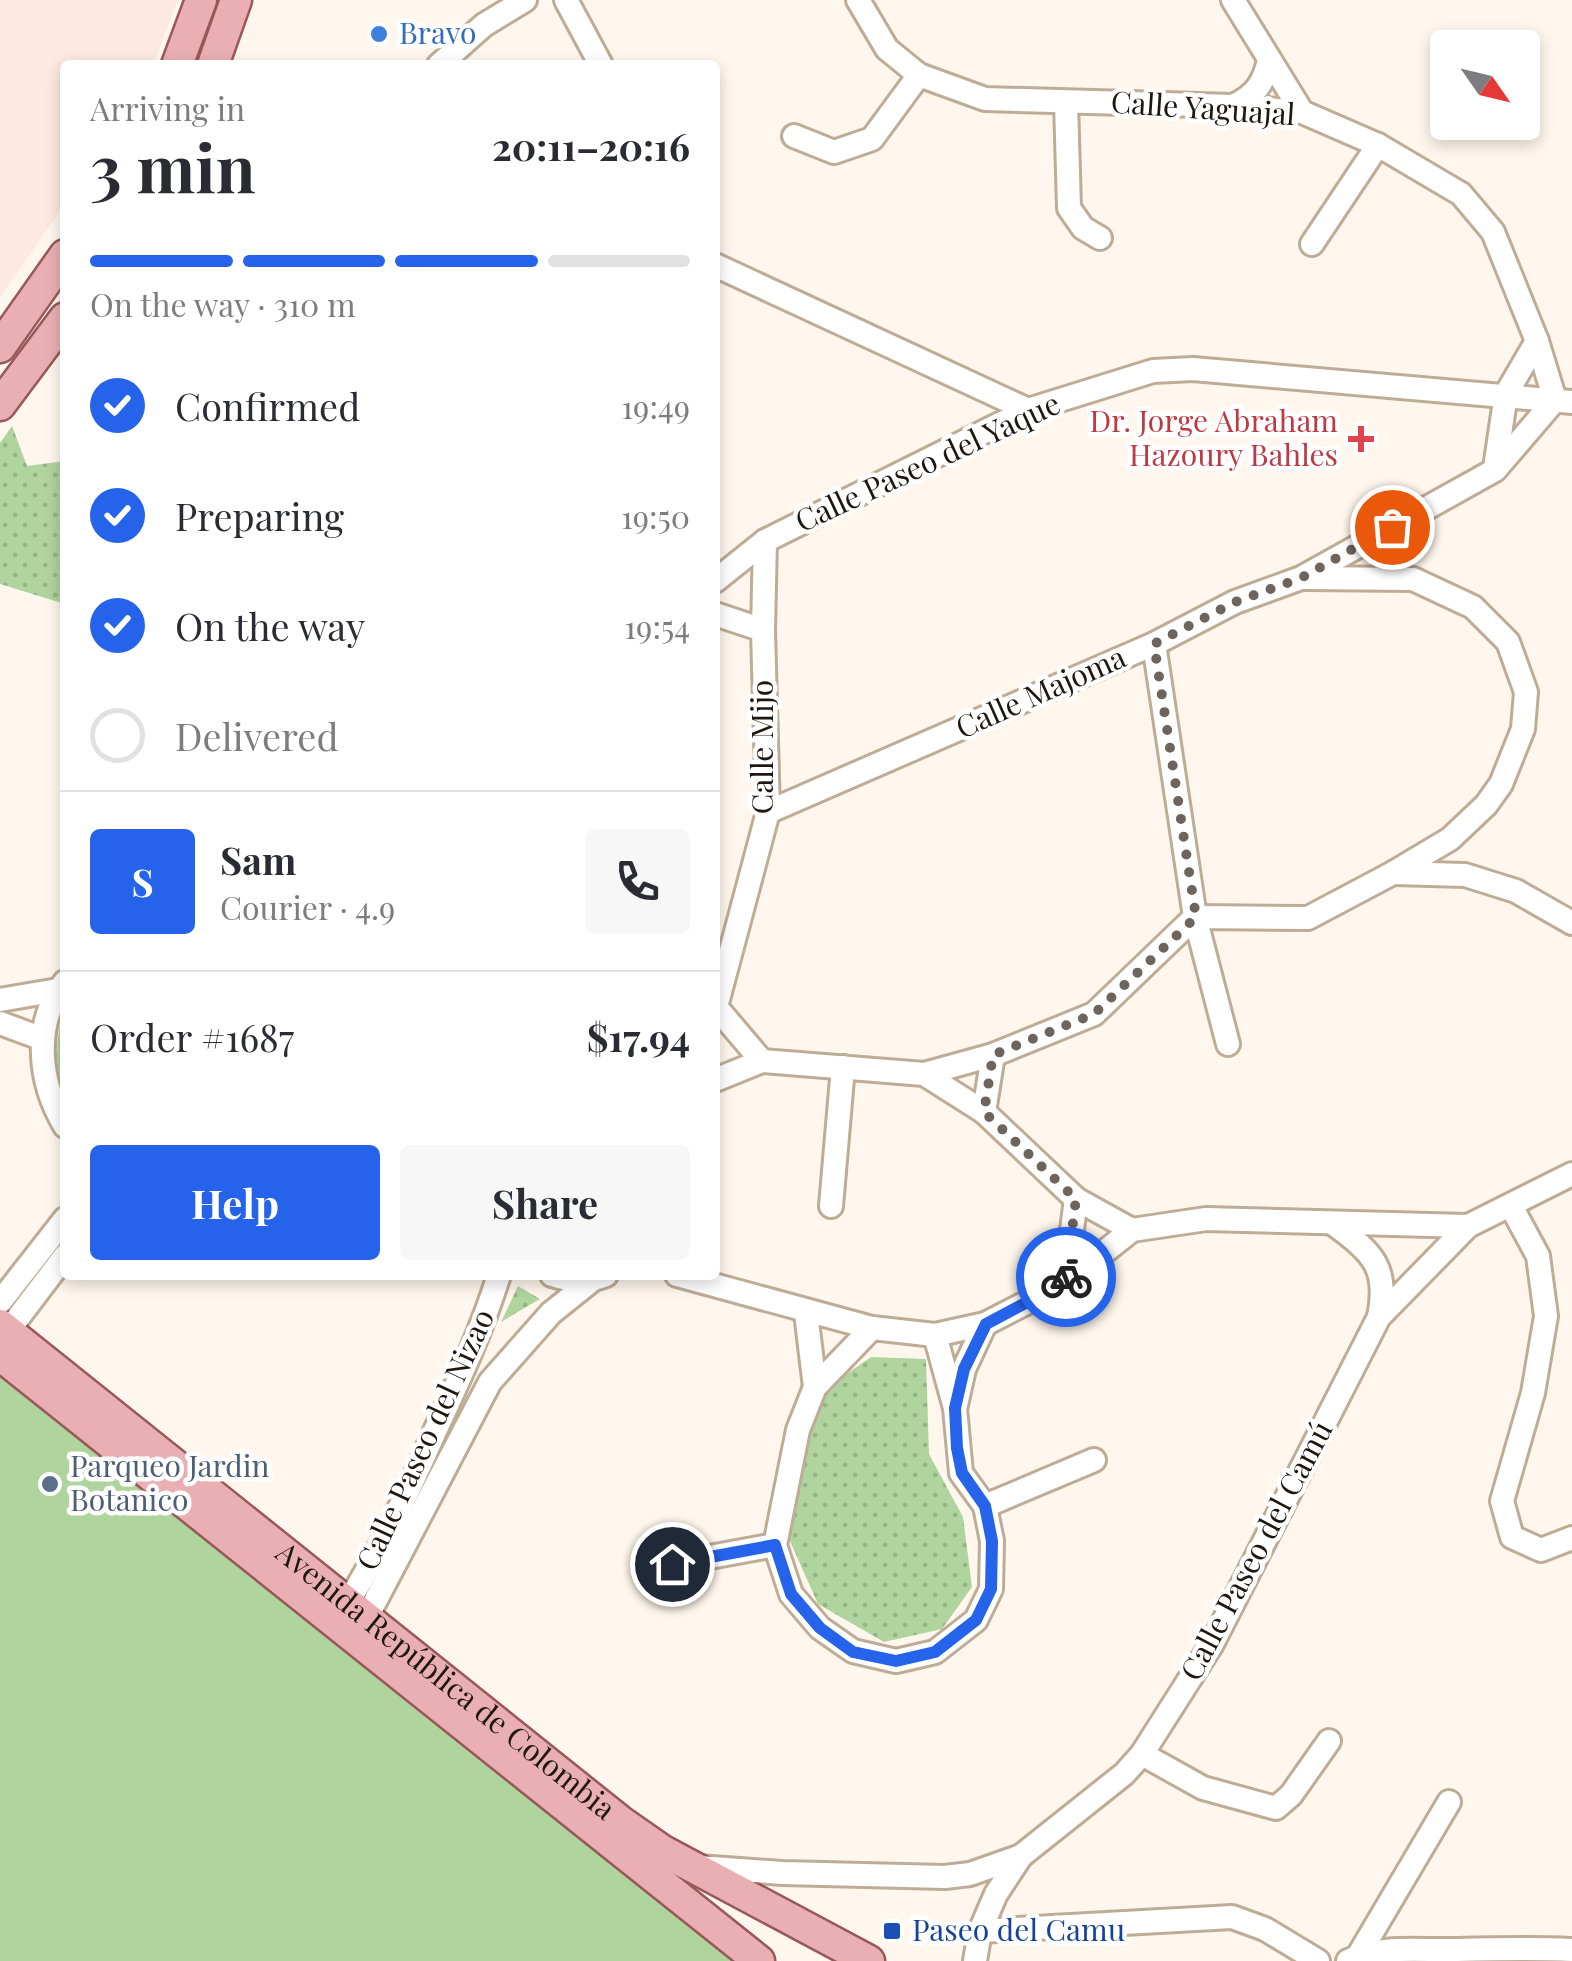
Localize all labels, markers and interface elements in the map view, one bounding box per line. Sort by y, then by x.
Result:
place label: Bravo [399,12,477,52]
marker: Bravo [368,23,390,45]
north arrow [1430,30,1540,140]
map controls [1430,30,1540,140]
street label: Calle Yaguajal [1110,81,1297,133]
text: Arriving in [90,86,245,129]
text: 20:11–20:16 [492,120,690,171]
text: 3 min [90,123,256,209]
text: On the way · 310 m [90,282,356,325]
icon: check [90,378,145,433]
text: Confirmed [175,380,360,431]
street label: Calle Paseo del Yaque [788,382,1066,540]
text: 19:49 [621,384,690,427]
place label: Dr. Jorge Abraham Hazoury Bahles [1090,400,1338,474]
marker: Dr. Jorge Abraham Hazoury Bahles [1348,426,1374,452]
pin [1350,485,1435,570]
icon: check [90,488,145,543]
text: Preparing [175,490,344,541]
text: 19:50 [621,494,690,537]
icon: bag [1365,500,1420,555]
icon: check [90,598,145,653]
text: On the way [175,600,365,651]
text: 19:54 [624,604,690,647]
street label: Calle Majoma [949,636,1132,746]
street label: Calle Mijo [741,680,781,814]
text: Delivered [175,710,339,761]
button: phone [585,829,690,934]
text: Sam [220,834,296,885]
text: S [131,856,154,907]
text: Courier · 4.9 [220,885,395,928]
text: Order #1687 [90,1011,294,1062]
text: $17.94 [587,1011,690,1062]
button: Help [90,1145,380,1260]
button: Share [400,1145,690,1260]
courier [1016,1227,1116,1327]
icon: bike [1039,1250,1094,1305]
street label: Calle Paseo del Nizao [346,1302,502,1576]
street label: Calle Paseo del Camú [1170,1413,1341,1687]
place label: Parqueo Jardin Botanico [70,1445,269,1519]
marker: Parqueo Jardin Botanico [39,1473,61,1495]
pin [630,1522,715,1607]
street label: Avenida República de Colombia [268,1531,624,1828]
icon: home [645,1537,700,1592]
place label: Paseo del Camu [912,1909,1125,1949]
marker: Paseo del Camu [881,1920,903,1942]

